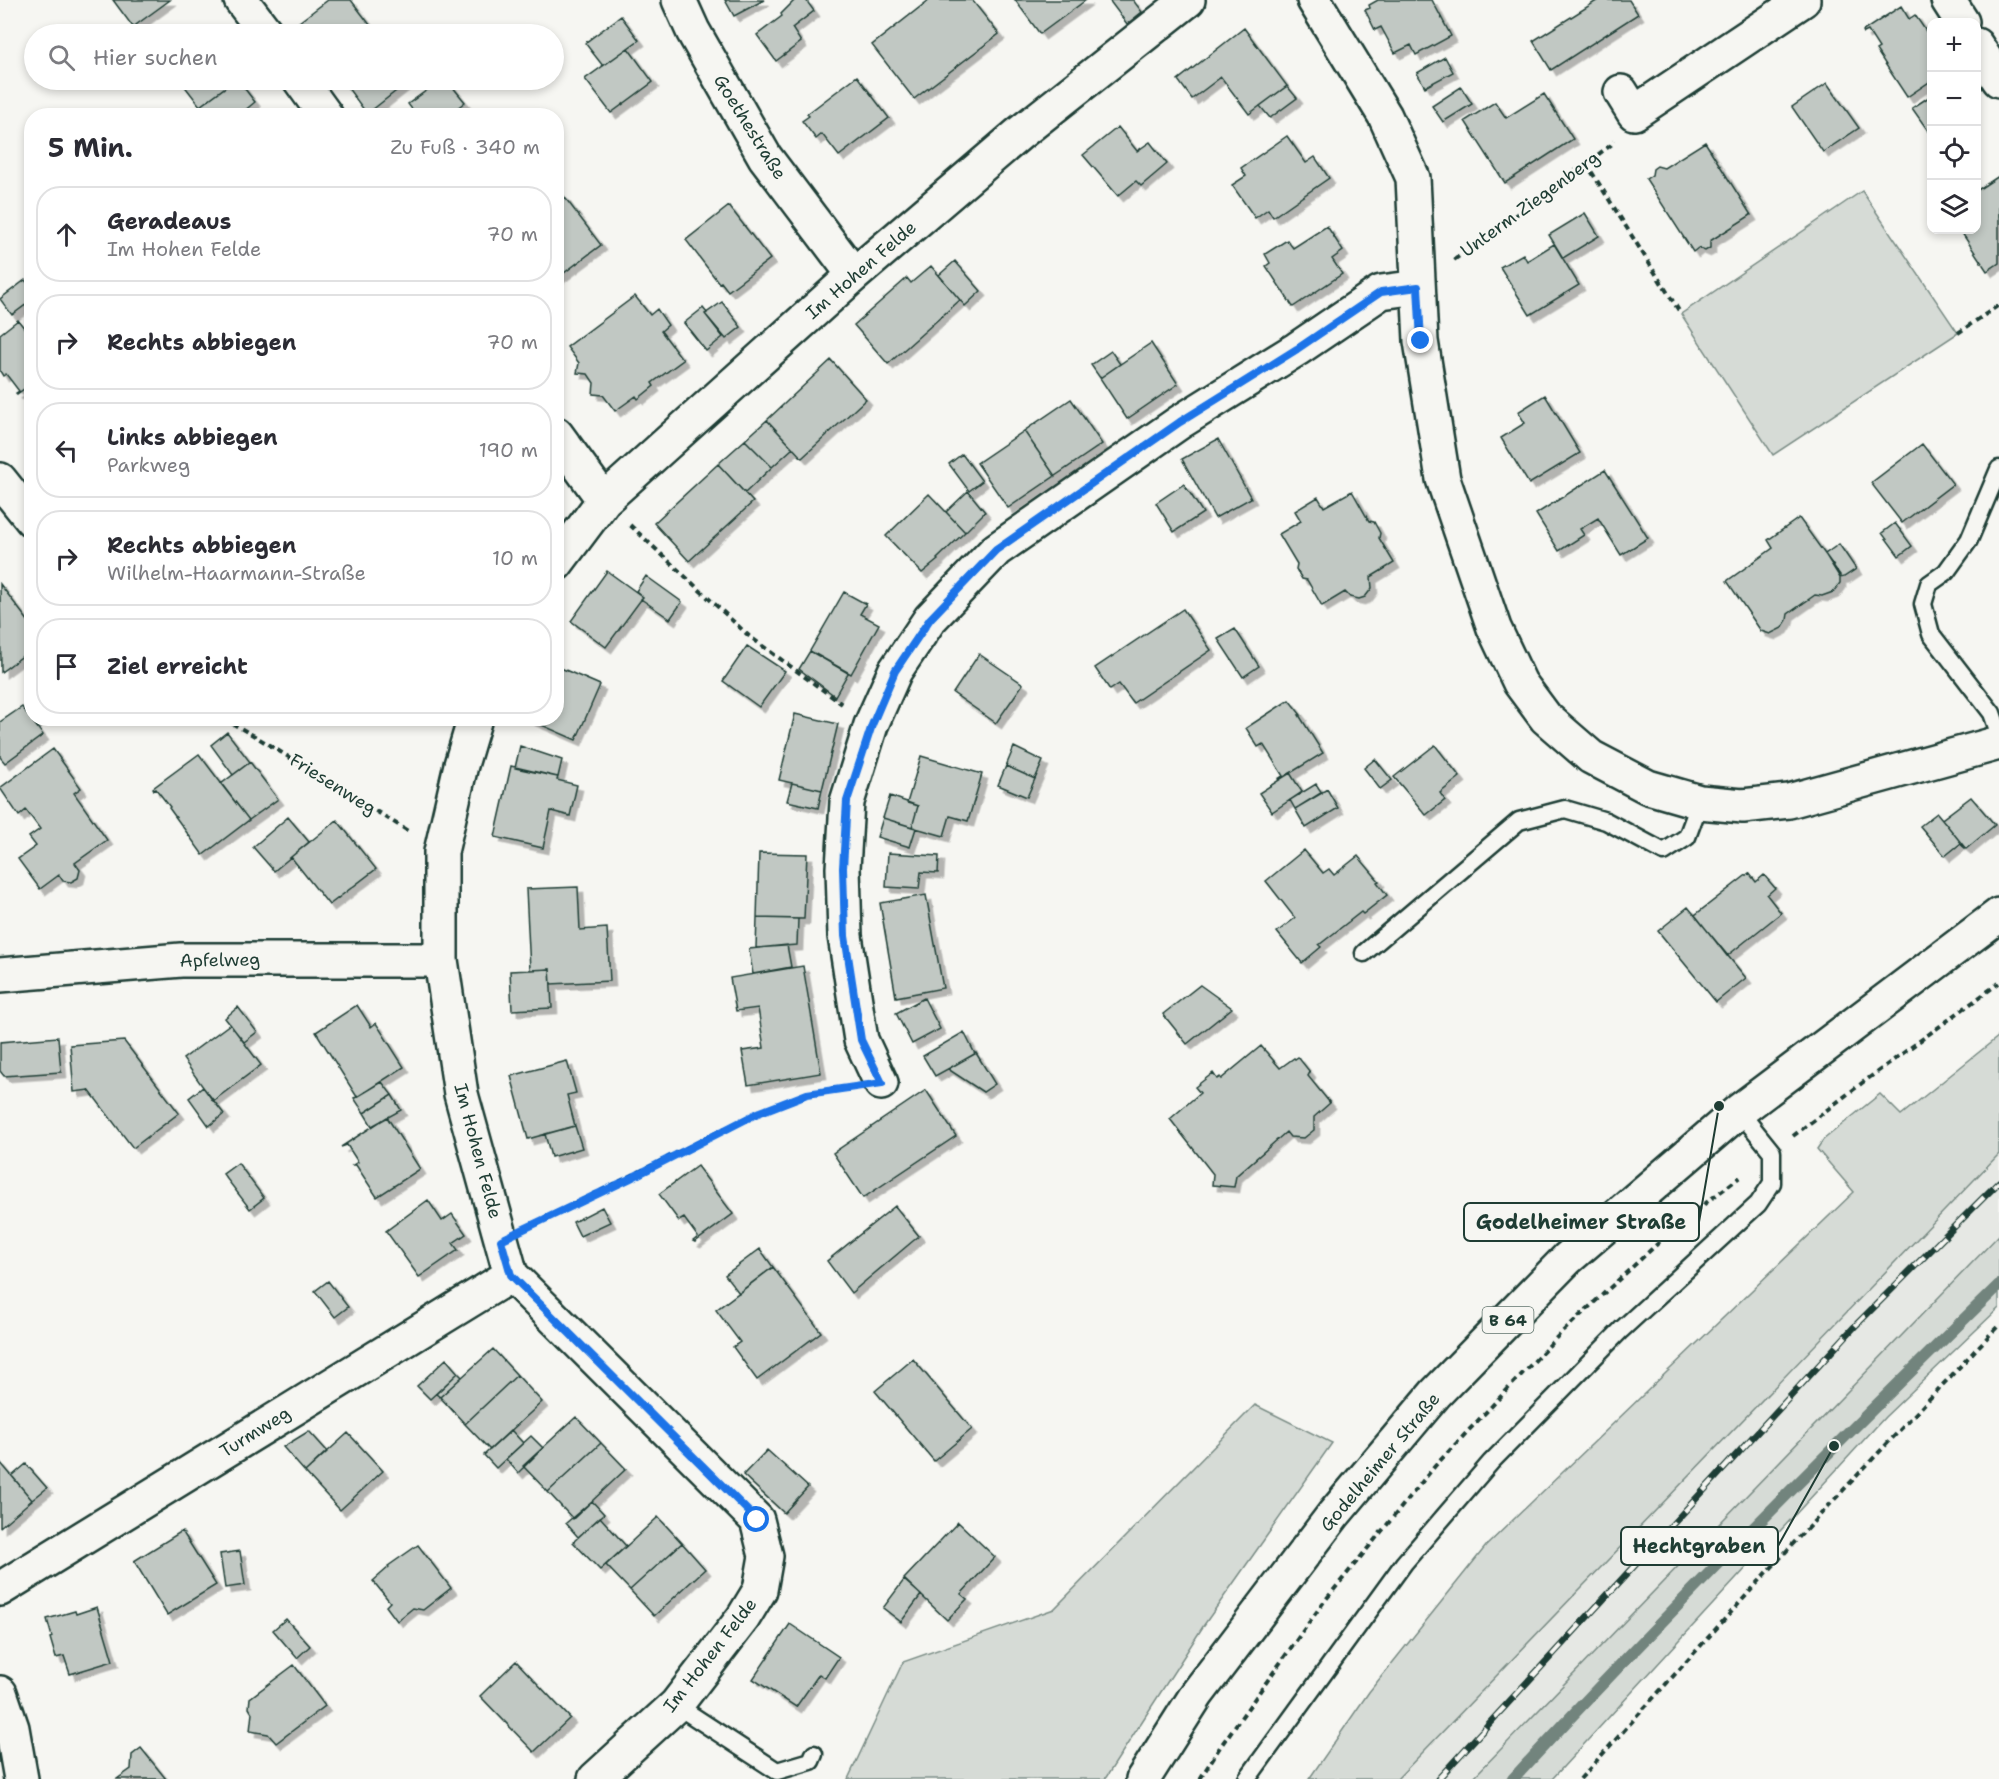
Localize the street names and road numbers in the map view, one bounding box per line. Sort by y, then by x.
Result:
street label: Goethestraße [708,70,792,184]
street label: Unterm Ziegenberg [1456,145,1604,263]
street label: Im Hohen Felde [801,215,921,325]
street label: Friesenweg [285,748,381,820]
street label: Apfelweg [180,947,260,973]
street label: Im Hohen Felde [448,1081,508,1221]
road number: B 64 [1482,1307,1534,1333]
street label: Godelheimer Straße [1315,1387,1445,1537]
street label: Turmweg [215,1401,295,1463]
street label: Im Hohen Felde [658,1593,762,1717]

